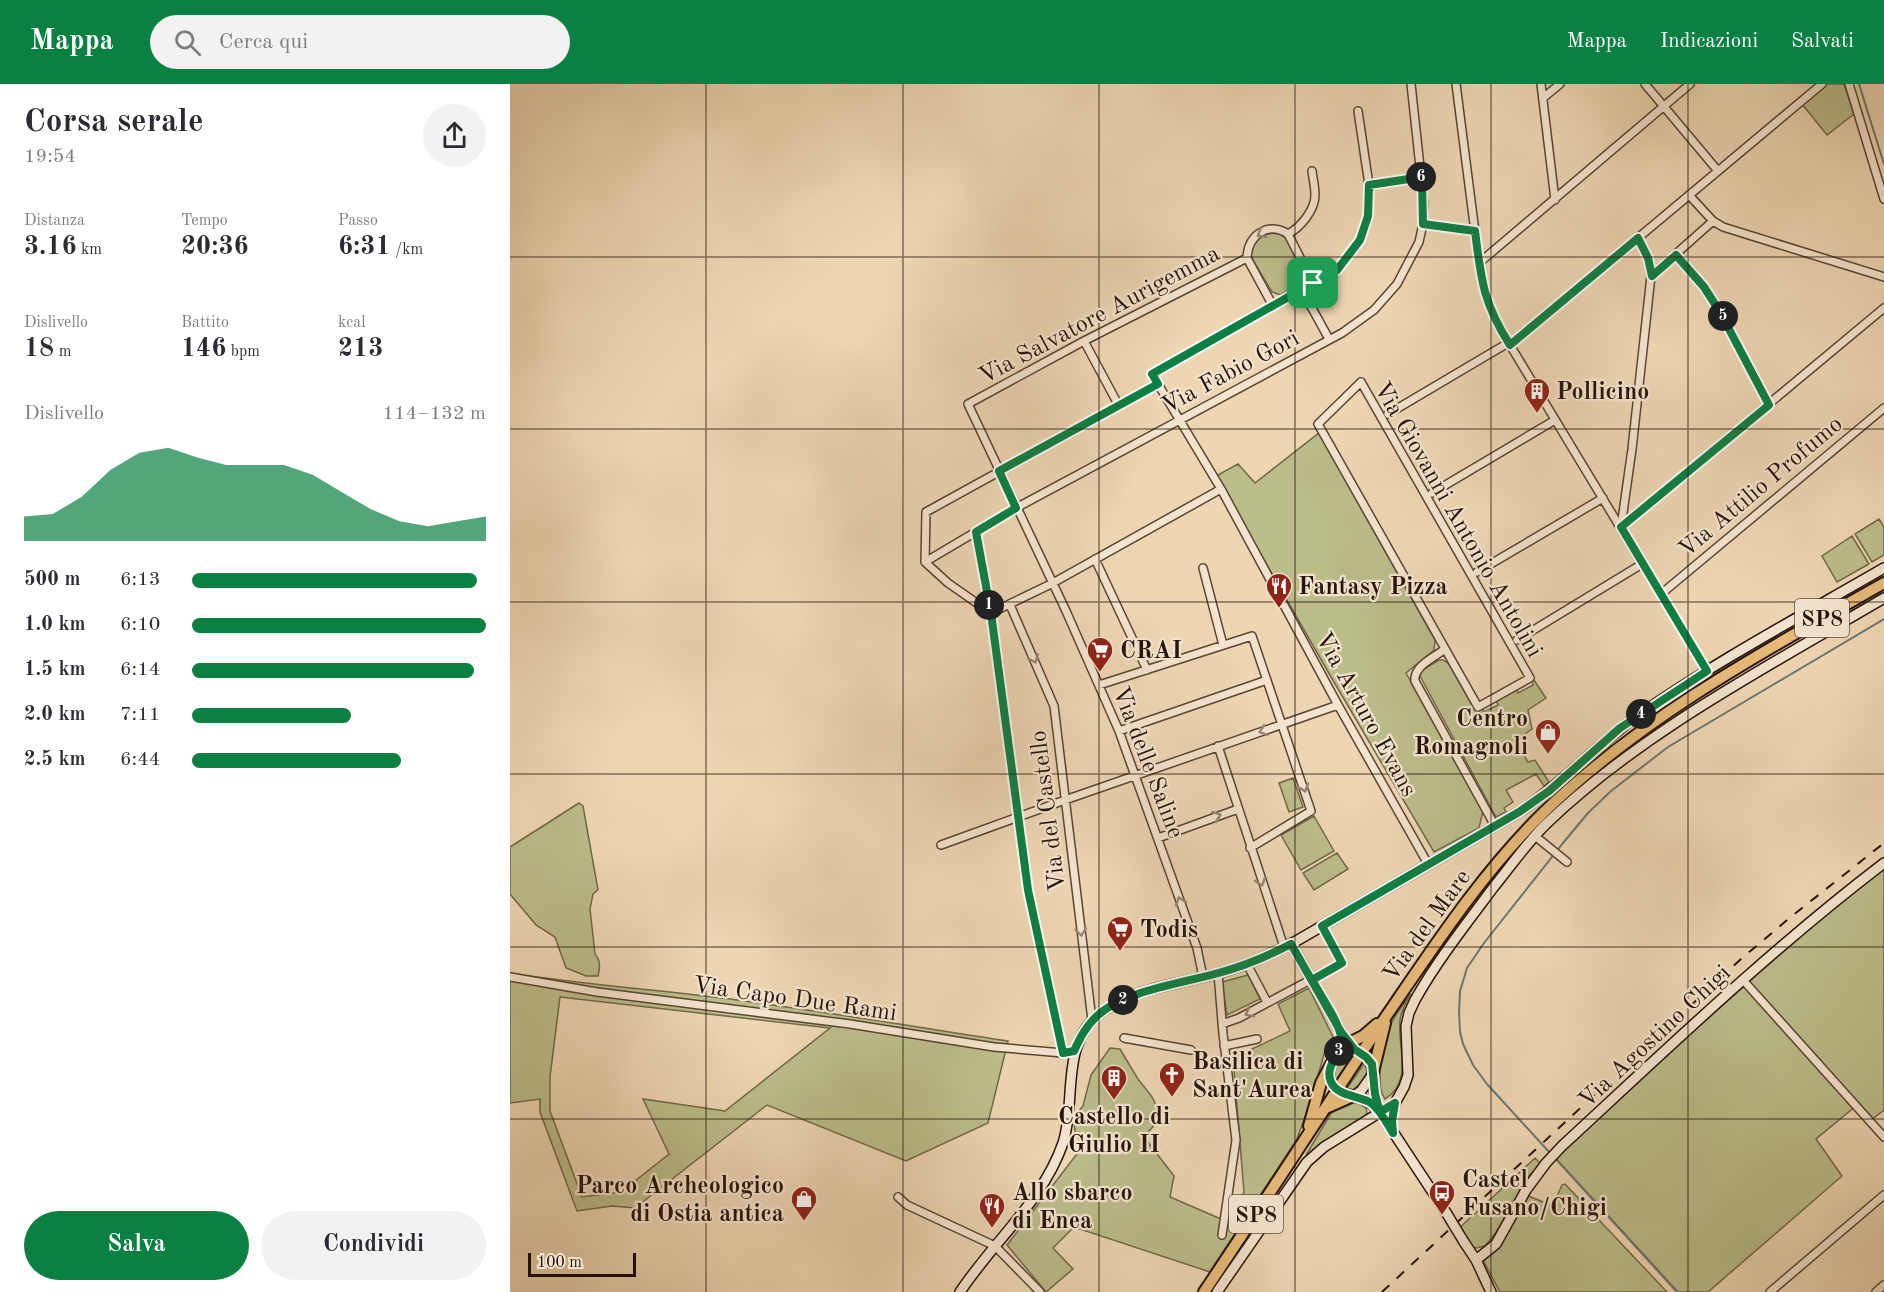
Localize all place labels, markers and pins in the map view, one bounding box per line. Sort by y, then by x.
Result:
pin: 6 [1406,162,1436,192]
pin [1287,257,1338,308]
pin: 5 [1708,301,1738,331]
building icon: Pollicino [1522,376,1552,414]
place label: Pollicino [1556,381,1649,405]
restaurant icon: Fantasy Pizza [1264,571,1294,609]
place label: Fantasy Pizza [1298,576,1448,600]
pin: 1 [974,590,1004,620]
supermarket icon: CRAI [1085,635,1115,673]
place label: CRAI [1120,640,1182,664]
pin: 4 [1626,699,1656,729]
place label: Centro Romagnoli [1414,708,1528,760]
shop icon: Centro Romagnoli [1533,717,1563,755]
supermarket icon: Todis [1105,914,1135,952]
place label: Todis [1140,919,1198,943]
pin: 2 [1108,985,1138,1015]
pin: 3 [1324,1036,1354,1066]
place label: Basilica di Sant'Aurea [1192,1051,1312,1103]
church icon: Basilica di Sant'Aurea [1157,1060,1187,1098]
building icon: Castello di Giulio II [1099,1063,1129,1101]
place label: Castello di Giulio II [1058,1106,1170,1158]
place label: Castel Fusano/Chigi [1462,1169,1607,1221]
place label: Parco Archeologico di Ostia antica [576,1175,784,1227]
bus stop icon: Castel Fusano/Chigi [1427,1178,1457,1216]
place label: Allo sbarco di Enea [1012,1182,1133,1234]
shop icon: Parco Archeologico di Ostia antica [789,1184,819,1222]
restaurant icon: Allo sbarco di Enea [977,1191,1007,1229]

